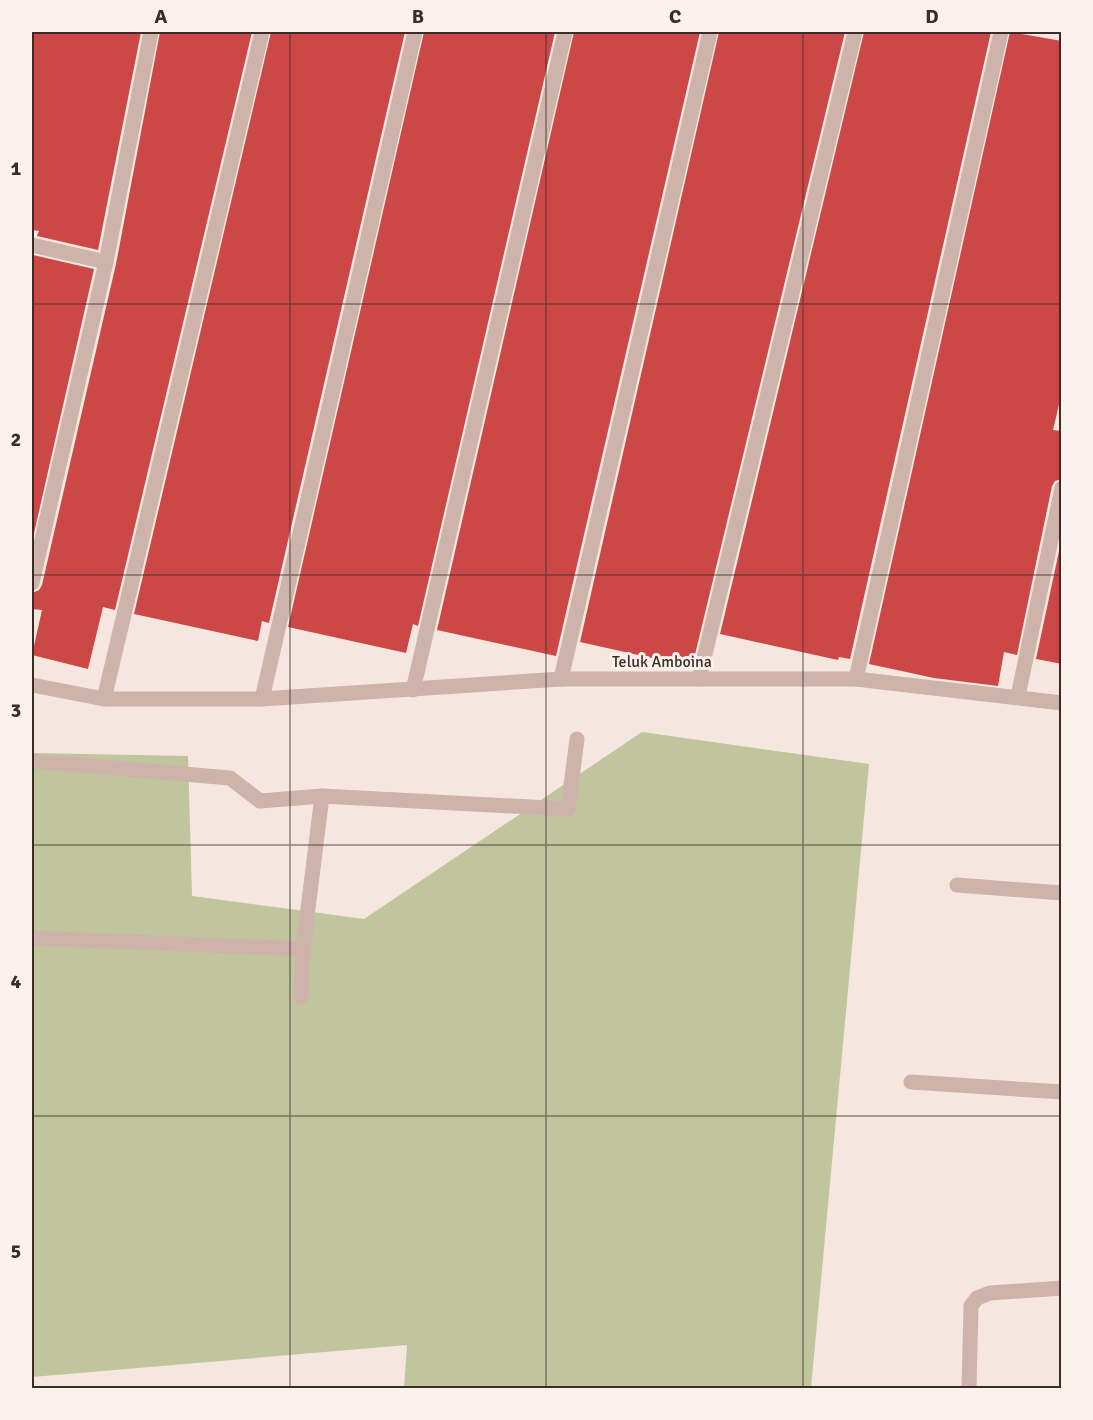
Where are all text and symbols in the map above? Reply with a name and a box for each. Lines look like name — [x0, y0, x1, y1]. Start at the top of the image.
text: A — [155, 4, 168, 29]
text: B — [412, 4, 424, 29]
text: C — [669, 4, 681, 29]
text: D — [925, 4, 939, 29]
text: 1 — [11, 156, 22, 181]
text: 2 — [11, 427, 21, 452]
street label: Teluk Amboina — [612, 652, 712, 672]
text: 3 — [11, 698, 21, 723]
text: 4 — [11, 969, 22, 994]
text: 5 — [11, 1239, 21, 1264]

